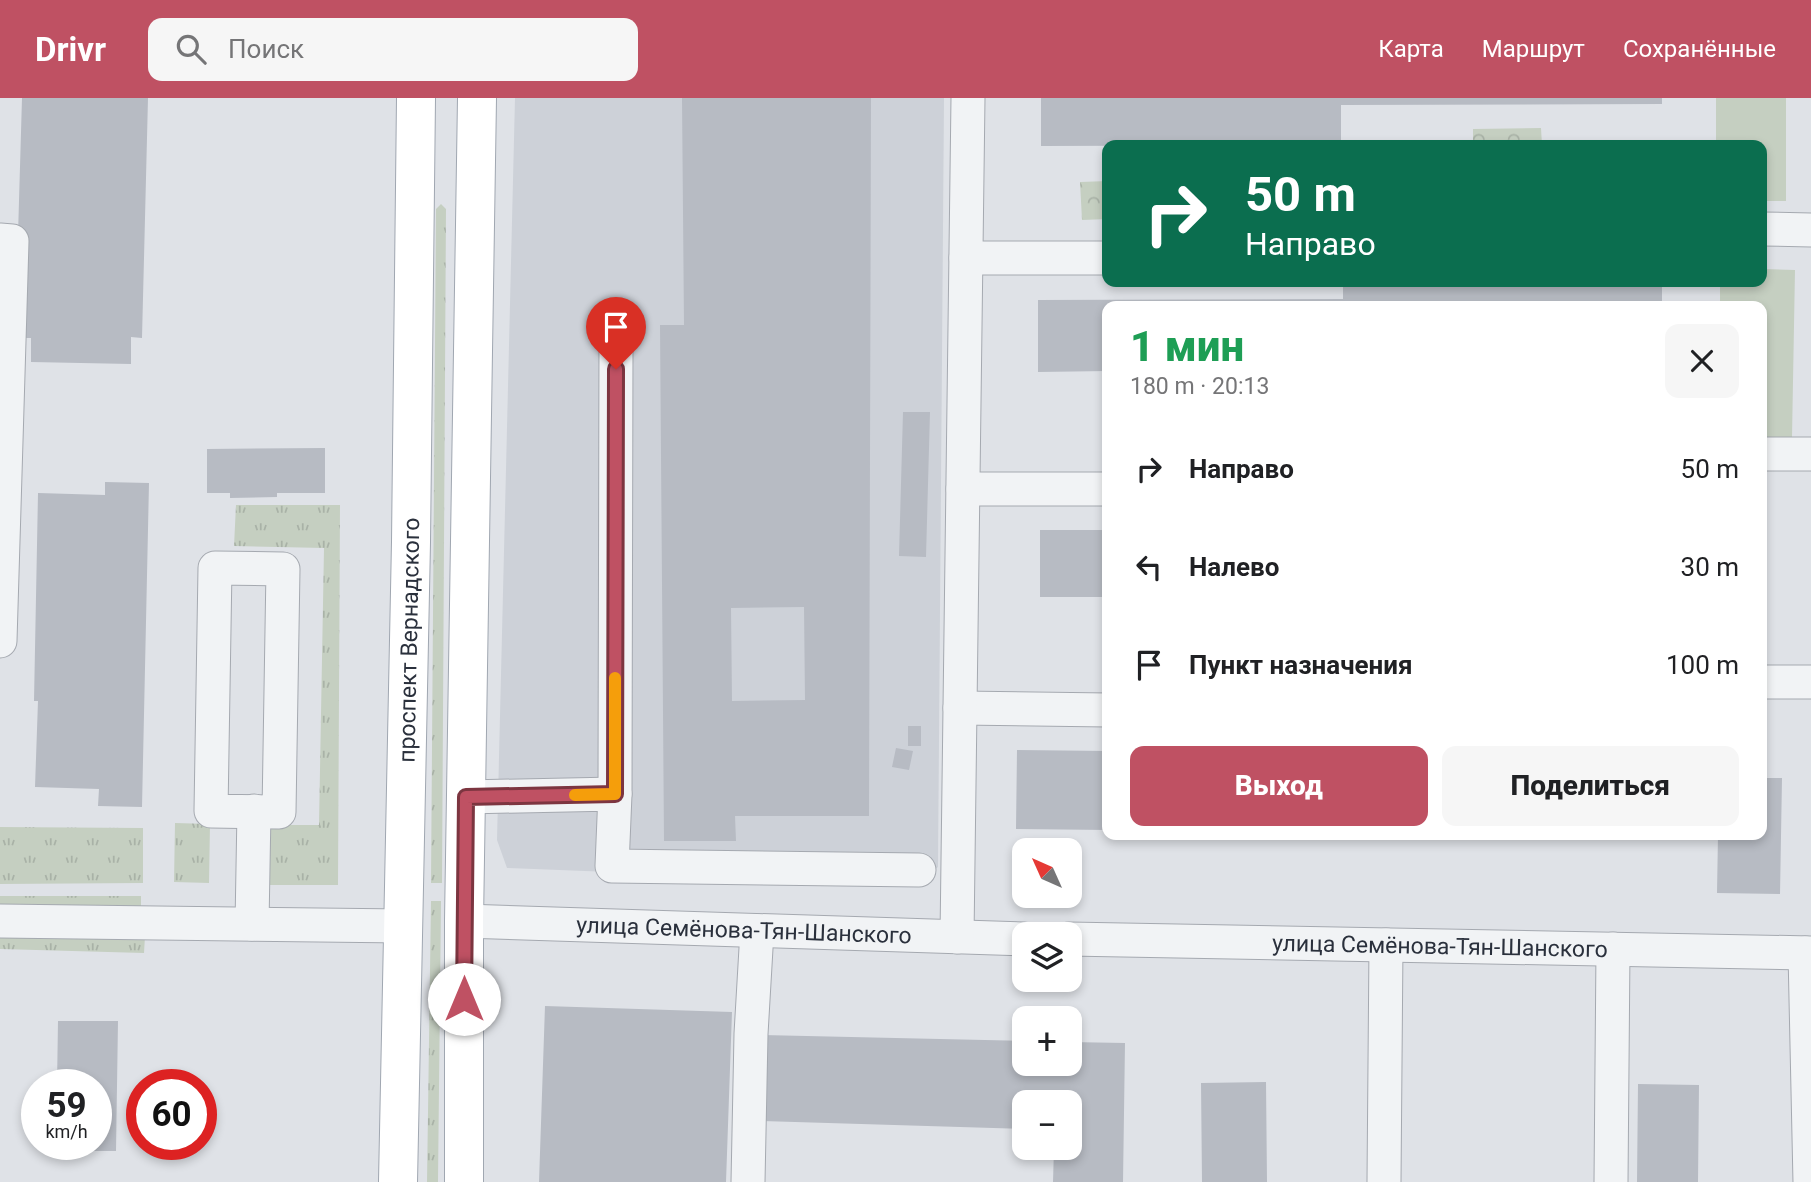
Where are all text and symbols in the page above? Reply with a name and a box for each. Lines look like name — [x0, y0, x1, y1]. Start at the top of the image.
search box — [148, 18, 638, 81]
text: Drivr — [35, 30, 106, 69]
icon: search — [172, 30, 210, 68]
text: Поиск — [228, 34, 304, 64]
text: Карта — [1378, 35, 1444, 63]
text: Маршрут — [1482, 35, 1585, 63]
text: Сохранённые — [1623, 35, 1776, 63]
text: 50 m — [1245, 166, 1356, 223]
icon: right — [1130, 168, 1221, 259]
text: Направо — [1245, 225, 1376, 263]
pin — [586, 297, 646, 369]
icon: arrive — [597, 308, 635, 346]
text: 1 мин — [1130, 322, 1244, 371]
button: close — [1665, 324, 1739, 398]
text: 180 m · 20:13 — [1130, 373, 1269, 400]
icon: right — [1130, 450, 1168, 488]
text: Направо — [1189, 454, 1294, 484]
text: 50 m — [1681, 454, 1739, 484]
street label: проспект Вернадского — [393, 517, 425, 763]
icon: left — [1130, 548, 1168, 586]
text: Налево — [1189, 552, 1279, 582]
text: 30 m — [1681, 552, 1739, 582]
icon: arrive — [1130, 646, 1168, 684]
text: Пункт назначения — [1189, 650, 1413, 680]
text: 100 m — [1666, 650, 1739, 680]
button: Выход — [1130, 746, 1428, 826]
button: Поделиться — [1442, 746, 1739, 826]
north arrow — [1012, 838, 1082, 908]
map controls — [1012, 838, 1082, 1160]
street label: улица Семёнова-Тян-Шанского — [576, 911, 912, 949]
button: layers — [1012, 922, 1082, 992]
street label: улица Семёнова-Тян-Шанского — [1272, 929, 1608, 963]
position arrow — [427, 962, 501, 1036]
button: + — [1012, 1006, 1082, 1076]
speed limit sign: 60 — [126, 1069, 217, 1160]
text: 59 — [46, 1085, 87, 1126]
button: − — [1012, 1090, 1082, 1160]
text: km/h — [45, 1121, 88, 1142]

